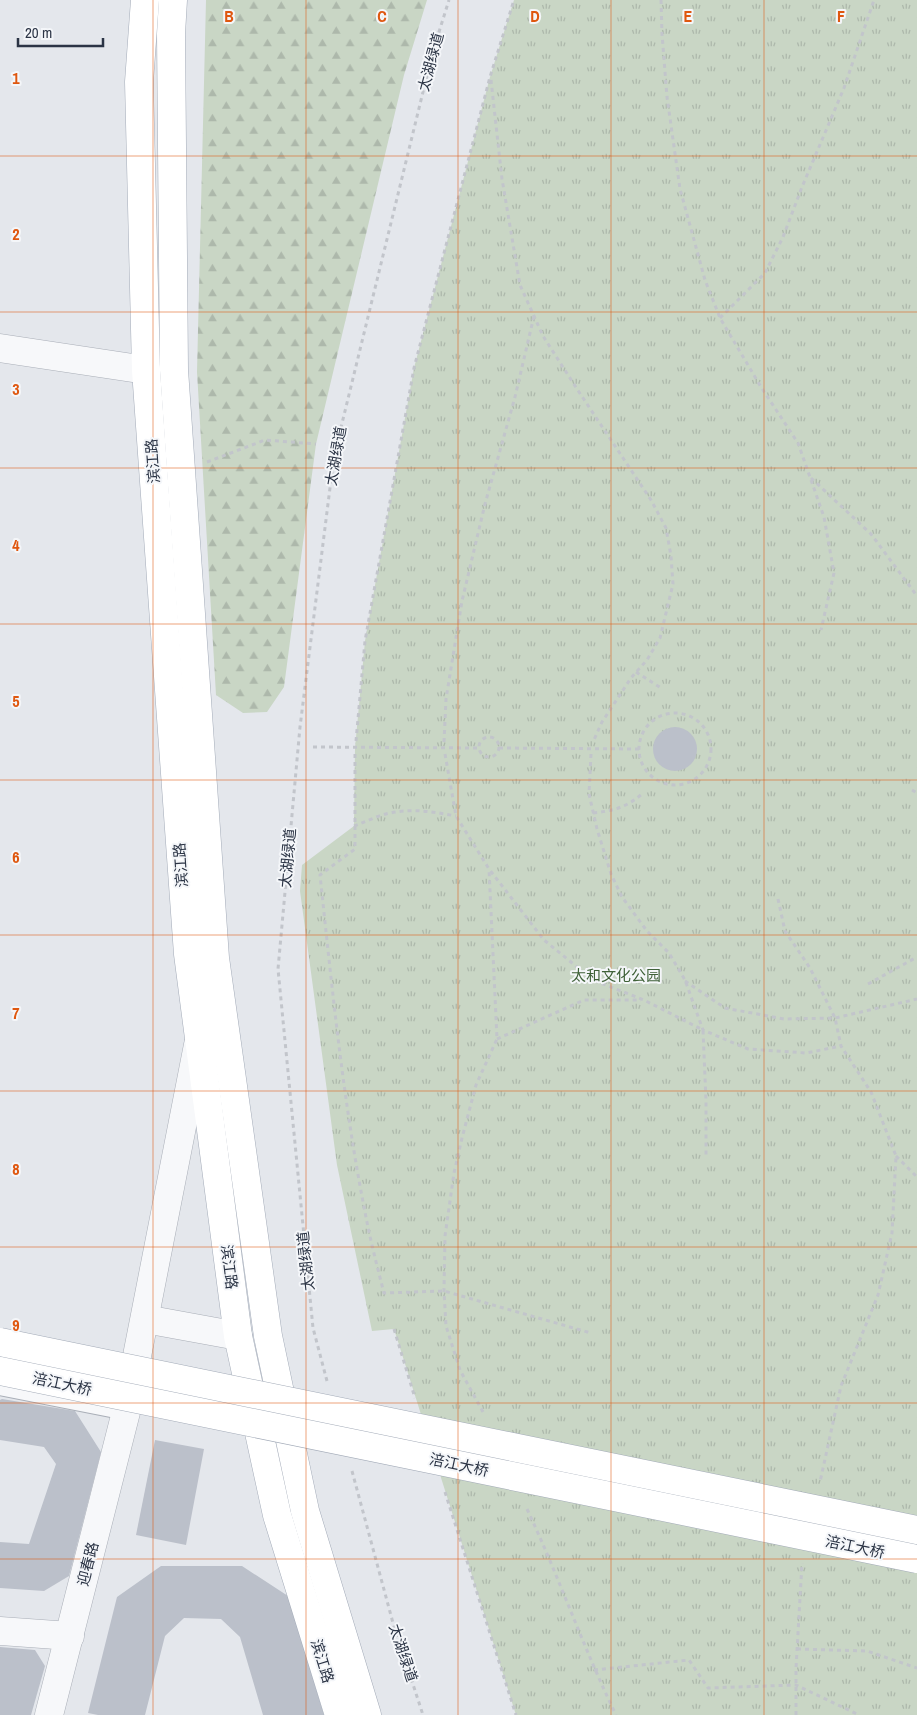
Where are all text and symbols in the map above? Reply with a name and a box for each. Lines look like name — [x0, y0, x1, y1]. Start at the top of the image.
text: B — [224, 5, 234, 27]
text: C — [377, 5, 387, 27]
text: D — [530, 5, 540, 27]
text: E — [684, 5, 693, 27]
text: F — [837, 5, 845, 27]
scale bar — [18, 15, 102, 47]
text: 20 m — [25, 22, 52, 43]
street label: 太湖绿道 — [413, 30, 448, 94]
text: 1 — [12, 67, 20, 89]
text: 2 — [12, 223, 20, 245]
text: 3 — [12, 378, 20, 400]
street label: 太湖绿道 — [320, 425, 351, 487]
street label: 滨江路 — [140, 438, 165, 484]
text: 4 — [12, 534, 20, 556]
text: 5 — [12, 690, 20, 712]
street label: 太湖绿道 — [274, 827, 301, 889]
street label: 滨江路 — [168, 842, 193, 888]
text: 6 — [12, 846, 20, 868]
park label: 太和文化公园 — [571, 965, 661, 986]
text: 7 — [12, 1002, 20, 1024]
text: 8 — [12, 1158, 20, 1180]
street label: 太湖绿道 — [292, 1230, 319, 1292]
street label: 滨江路 — [216, 1243, 243, 1291]
text: 9 — [12, 1314, 20, 1336]
street label: 涪江大桥 — [31, 1367, 94, 1400]
street label: 涪江大桥 — [428, 1448, 491, 1481]
street label: 涪江大桥 — [824, 1530, 887, 1563]
street label: 迎春路 — [72, 1539, 103, 1588]
street label: 太湖绿道 — [384, 1621, 423, 1685]
street label: 滨江路 — [306, 1636, 339, 1685]

